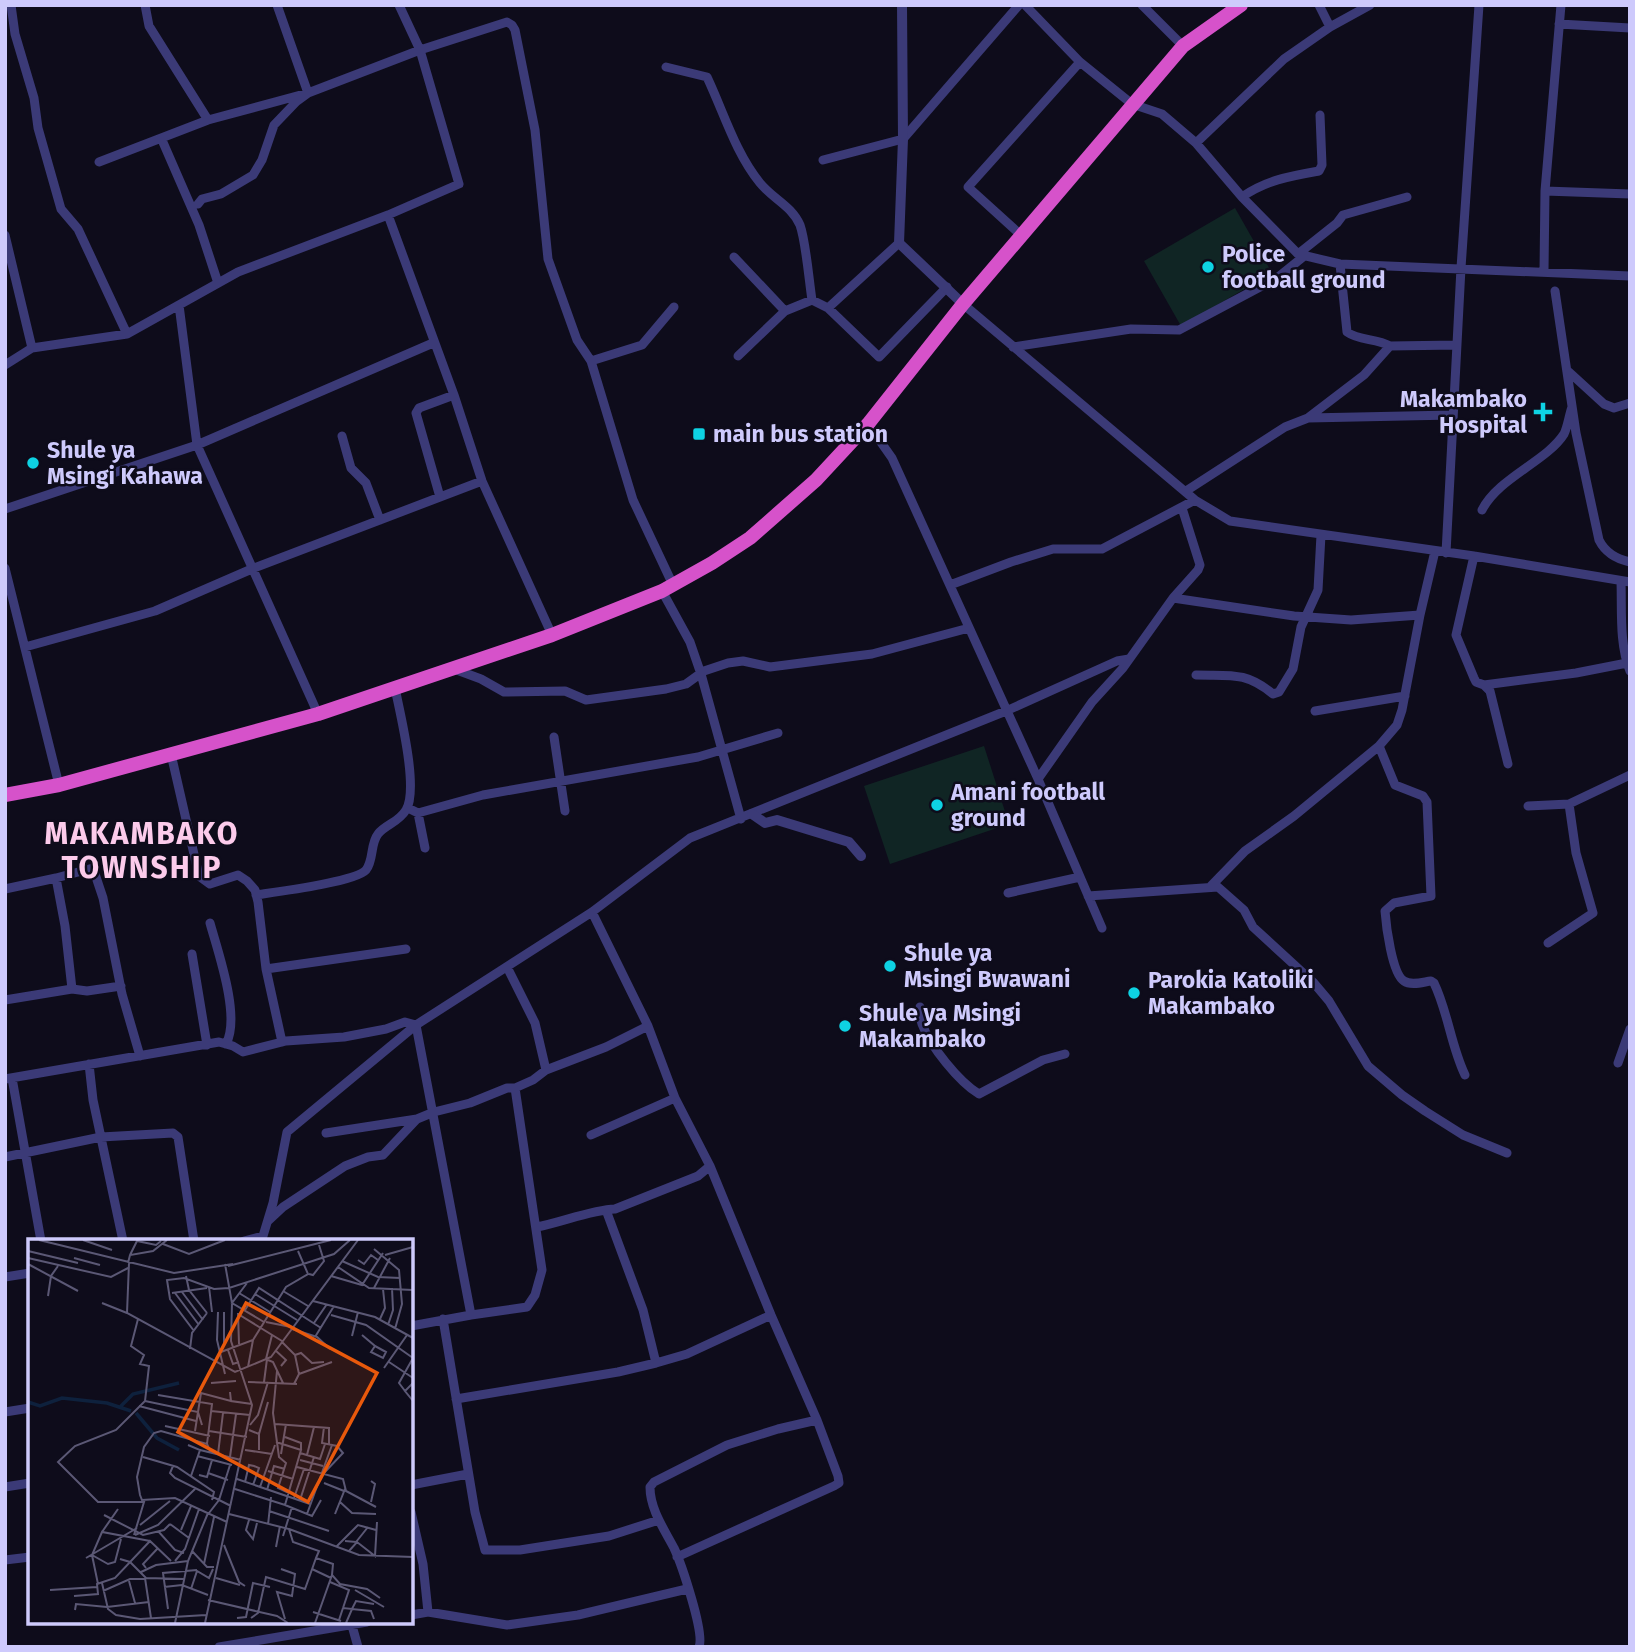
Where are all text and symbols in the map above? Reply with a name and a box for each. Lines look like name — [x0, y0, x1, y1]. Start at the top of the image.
place label: Police football ground — [1222, 240, 1386, 294]
marker: Police football ground — [1200, 259, 1216, 275]
place label: Makambako Hospital — [1400, 385, 1527, 439]
marker: Makambako Hospital — [1533, 402, 1553, 422]
place label: main bus station — [713, 420, 888, 448]
marker: main bus station — [691, 426, 707, 442]
place label: Shule ya Msingi Kahawa — [47, 436, 203, 490]
marker: Shule ya Msingi Kahawa — [25, 455, 41, 471]
place label: Amani football ground — [950, 778, 1105, 832]
marker: Amani football ground — [929, 797, 945, 813]
district label: MAKAMBAKO TOWNSHIP — [45, 816, 239, 886]
place label: Shule ya Msingi Bwawani — [904, 939, 1070, 993]
marker: Shule ya Msingi Bwawani — [882, 958, 898, 974]
place label: Parokia Katoliki Makambako — [1148, 966, 1314, 1020]
marker: Parokia Katoliki Makambako — [1126, 985, 1142, 1001]
place label: Shule ya Msingi Makambako — [859, 999, 1021, 1053]
marker: Shule ya Msingi Makambako — [837, 1018, 853, 1034]
inset map — [28, 1239, 413, 1624]

